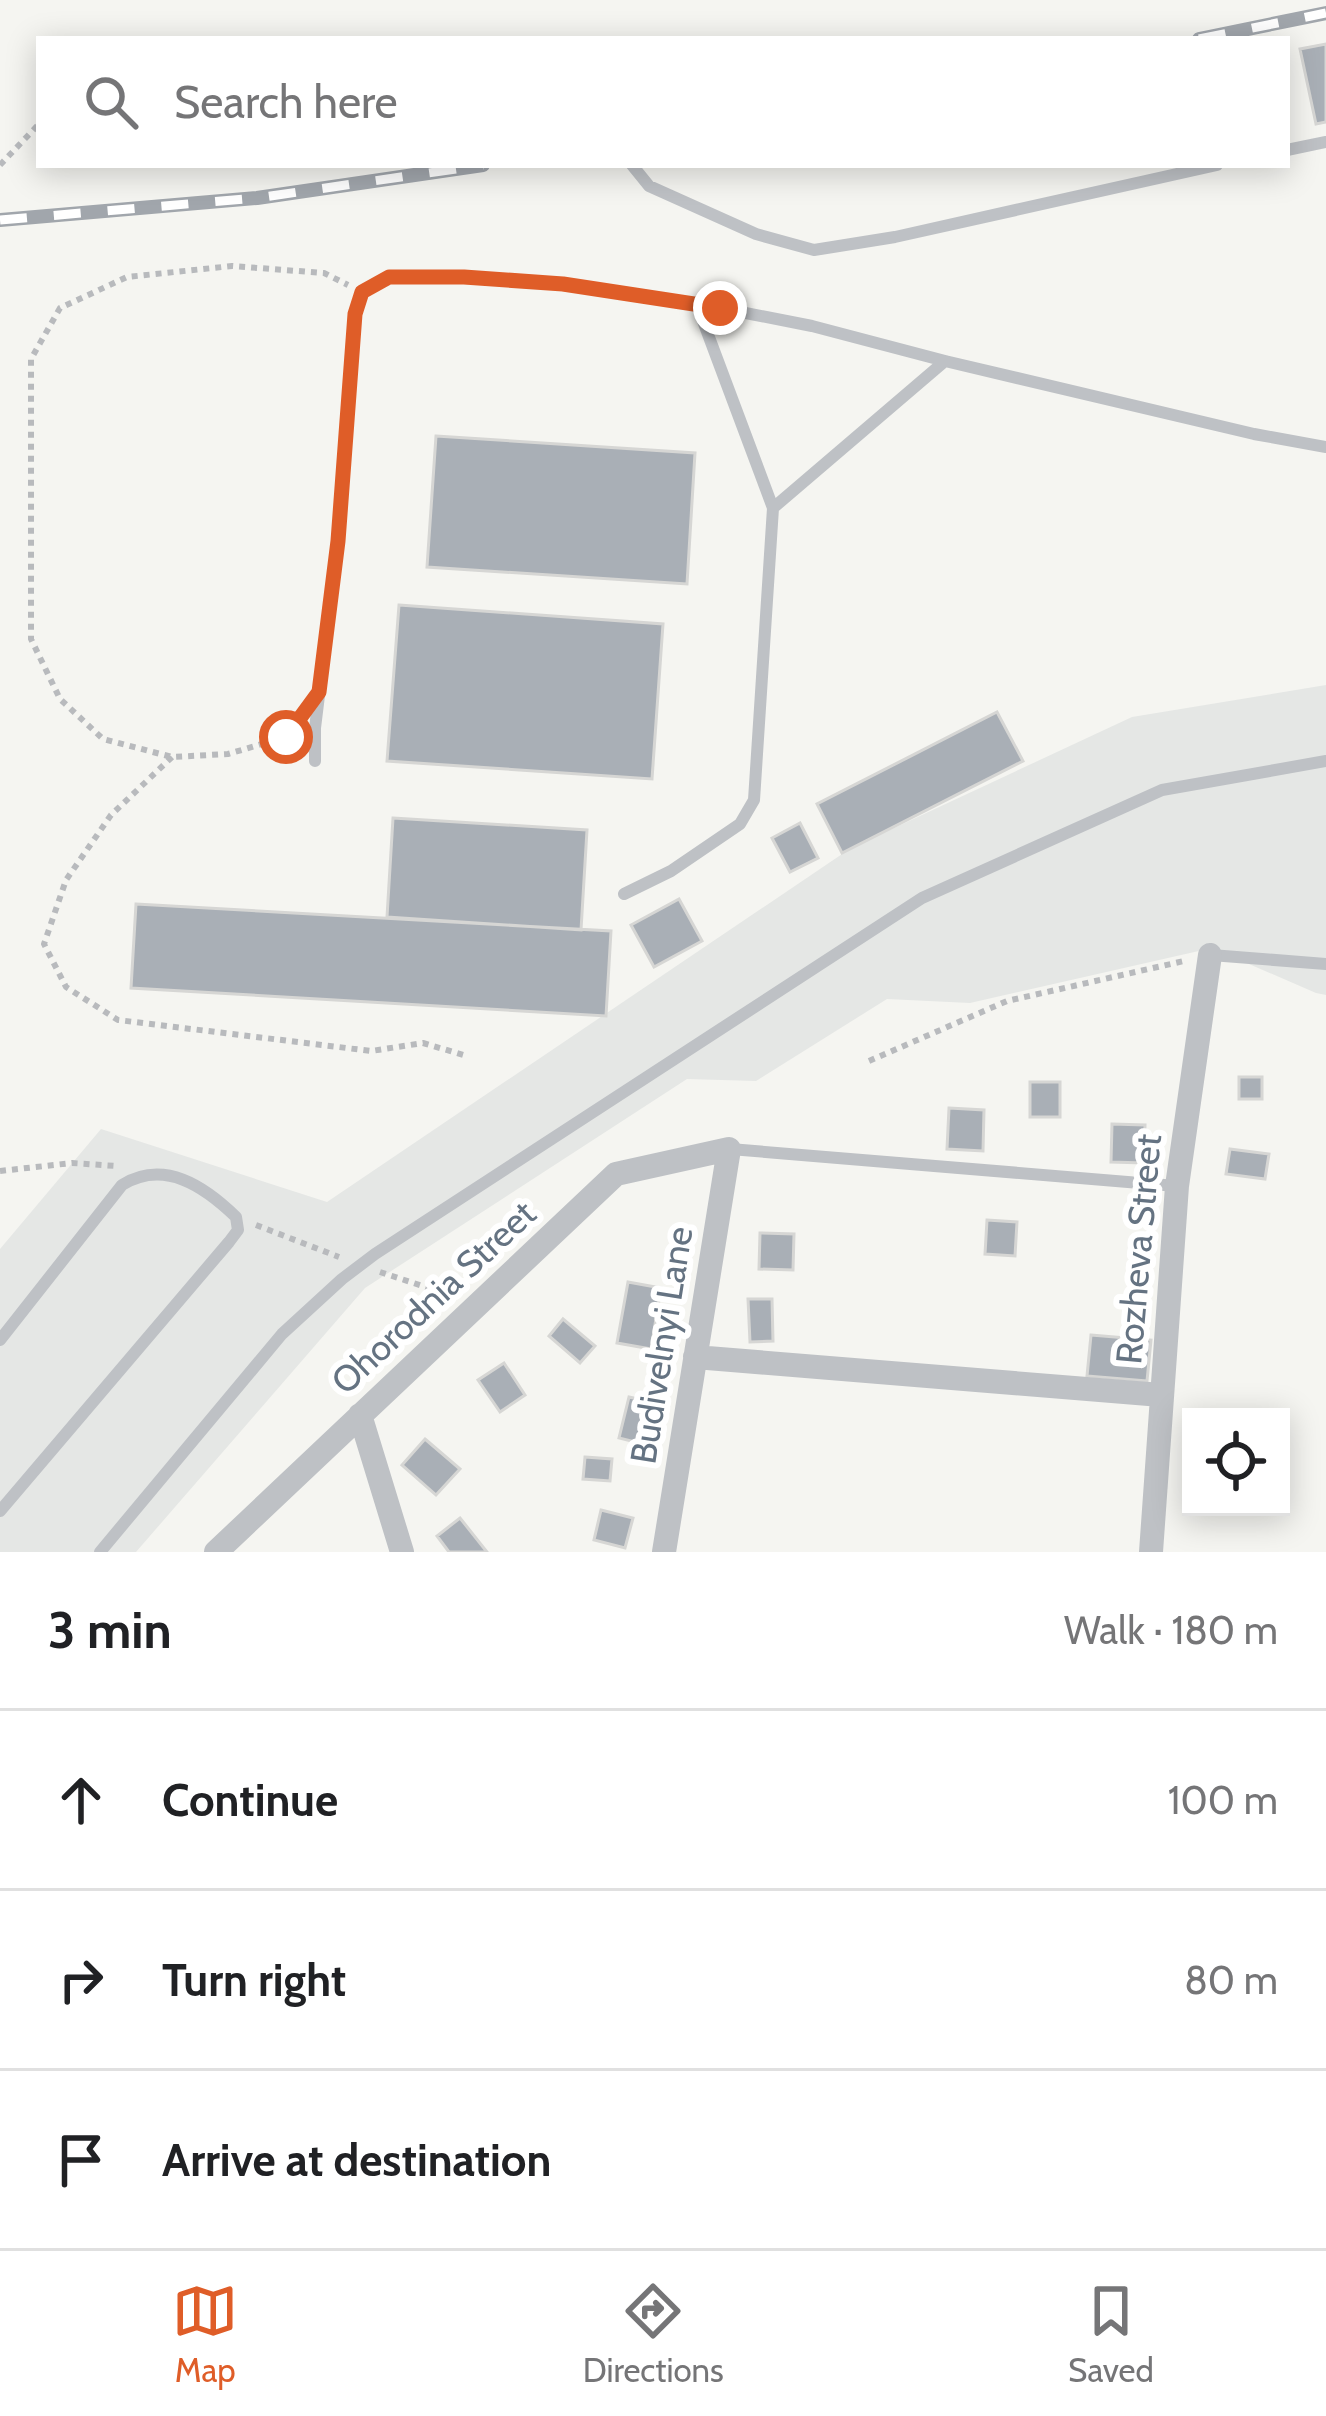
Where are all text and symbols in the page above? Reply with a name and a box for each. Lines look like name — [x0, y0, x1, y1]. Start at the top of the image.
search box — [36, 36, 1290, 168]
icon: search — [78, 69, 144, 135]
text: Search here — [174, 75, 398, 129]
route end — [693, 281, 747, 335]
route start — [259, 710, 313, 764]
street label: Rozheva Street — [1106, 1132, 1170, 1366]
street label: Ohorodnia Street — [322, 1191, 544, 1403]
street label: Budivelnyi Lane — [621, 1223, 701, 1467]
map controls — [1182, 1408, 1290, 1516]
button: locate — [1182, 1408, 1290, 1516]
text: 3 min — [48, 1599, 172, 1661]
text: Walk · 180 m — [1064, 1606, 1278, 1654]
icon: ahead — [48, 1767, 114, 1833]
text: Continue — [162, 1773, 338, 1827]
text: 100 m — [1168, 1776, 1278, 1824]
icon: right — [48, 1947, 114, 2013]
text: Turn right — [162, 1953, 346, 2007]
text: 80 m — [1184, 1956, 1278, 2004]
icon: arrive — [48, 2127, 114, 2193]
text: Arrive at destination — [162, 2133, 551, 2187]
tab: Map — [172, 2278, 238, 2390]
tab: Directions — [583, 2278, 724, 2390]
tab: Saved — [1068, 2278, 1154, 2390]

